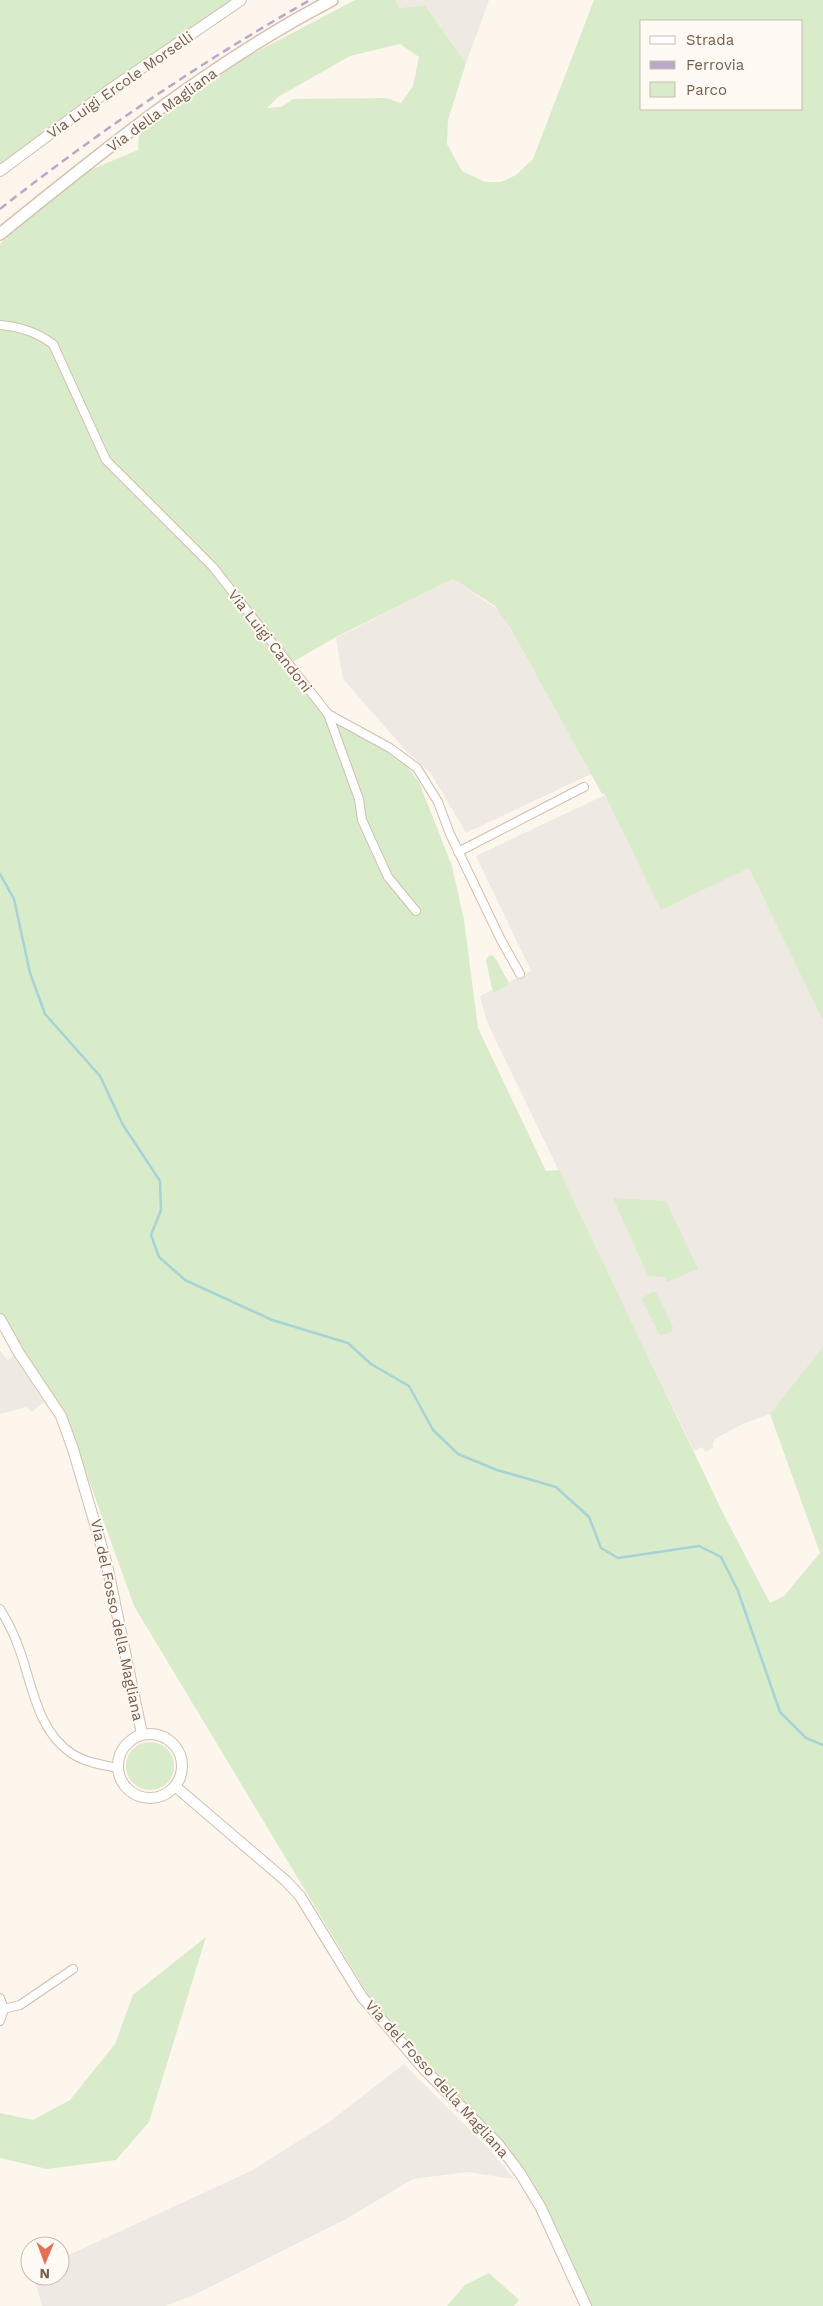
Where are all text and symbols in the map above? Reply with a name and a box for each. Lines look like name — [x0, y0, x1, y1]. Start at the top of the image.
legend — [640, 20, 803, 110]
street label: Via Luigi Ercole Morselli — [43, 28, 197, 142]
text: Strada — [686, 31, 735, 49]
text: Ferrovia — [686, 56, 745, 74]
street label: Via della Magliana — [104, 64, 221, 156]
text: Parco — [686, 81, 727, 99]
street label: Via Luigi Candoni — [224, 586, 316, 696]
street label: Via del Fosso della Magliana — [87, 1517, 147, 1723]
street label: Via del Fosso della Magliana — [361, 1996, 513, 2162]
north arrow — [20, 2236, 70, 2286]
text: N — [39, 2266, 50, 2282]

